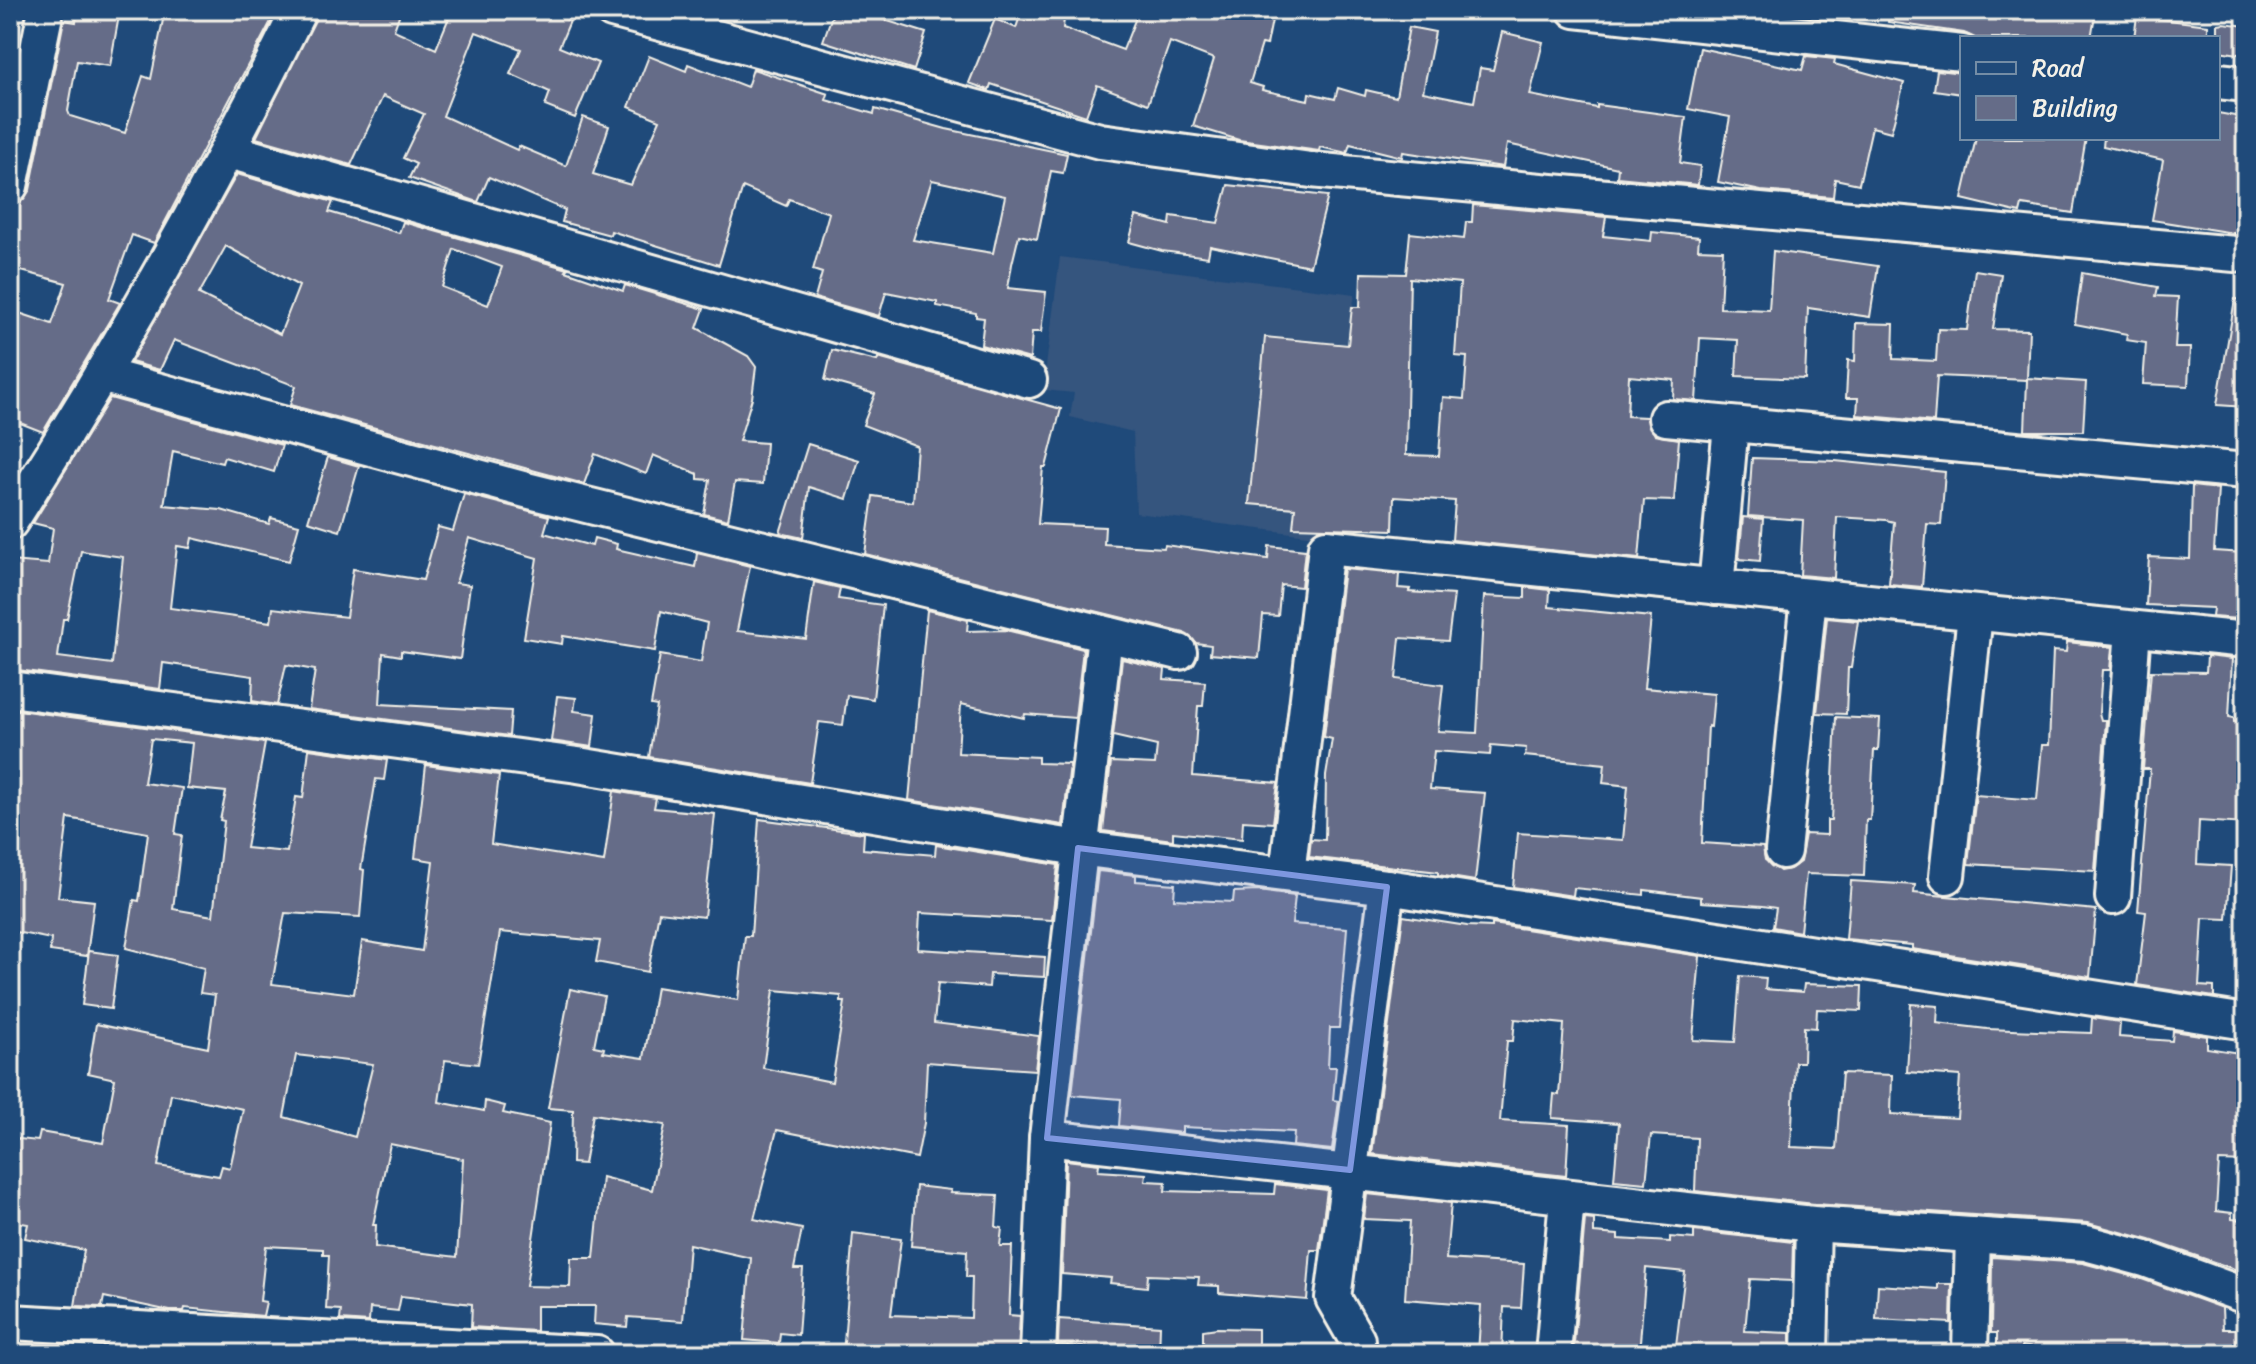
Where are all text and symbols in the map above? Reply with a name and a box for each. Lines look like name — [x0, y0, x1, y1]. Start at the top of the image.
legend — [1960, 36, 2220, 140]
text: Road — [2032, 47, 2086, 89]
text: Building — [2032, 87, 2118, 129]

